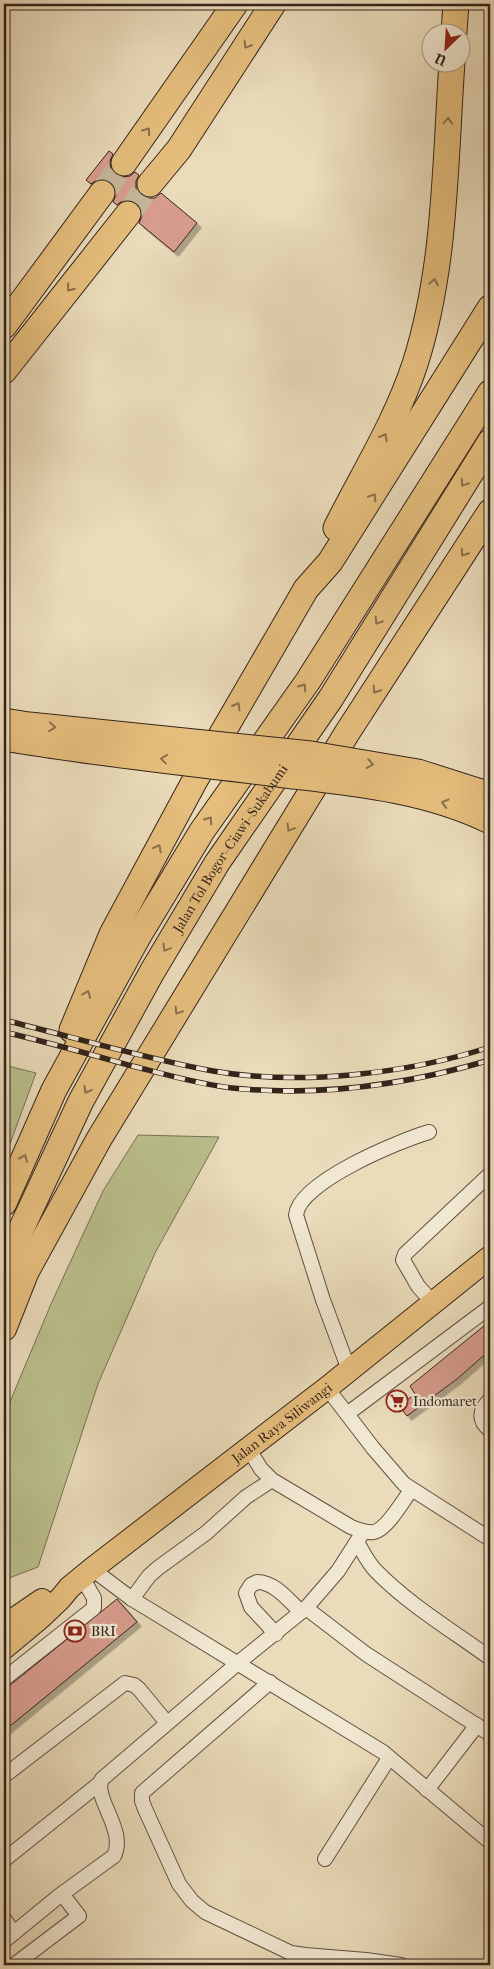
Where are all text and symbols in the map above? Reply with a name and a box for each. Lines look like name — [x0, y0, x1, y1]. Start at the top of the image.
north arrow — [422, 22, 472, 72]
one-way arrow — [243, 39, 253, 48]
text: U — [432, 49, 450, 70]
one-way arrow — [442, 117, 453, 125]
one-way arrow — [141, 127, 150, 136]
one-way arrow — [428, 278, 438, 287]
one-way arrow — [67, 282, 75, 291]
one-way arrow — [378, 433, 388, 442]
one-way arrow — [461, 478, 471, 487]
one-way arrow — [366, 493, 376, 502]
one-way arrow — [461, 547, 470, 557]
one-way arrow — [375, 616, 385, 625]
one-way arrow — [297, 683, 306, 693]
one-way arrow — [372, 684, 382, 693]
one-way arrow — [231, 703, 241, 712]
one-way arrow — [48, 722, 56, 733]
one-way arrow — [159, 754, 167, 765]
one-way arrow — [366, 758, 374, 769]
street label: Jalan Tol Bogor–Ciawi–Sukabumi — [168, 761, 291, 937]
one-way arrow — [441, 799, 449, 809]
one-way arrow — [204, 817, 212, 826]
one-way arrow — [287, 822, 297, 831]
one-way arrow — [152, 845, 162, 854]
one-way arrow — [163, 943, 173, 952]
one-way arrow — [81, 990, 91, 999]
one-way arrow — [175, 1006, 184, 1015]
one-way arrow — [83, 1085, 93, 1094]
one-way arrow — [17, 1154, 28, 1163]
street label: Jalan Raya Siliwangi — [227, 1379, 335, 1467]
supermarket icon: Indomaret — [385, 1389, 409, 1413]
place label: Indomaret — [413, 1393, 477, 1410]
bank icon: BRI — [63, 1619, 87, 1643]
place label: BRI — [91, 1623, 116, 1640]

